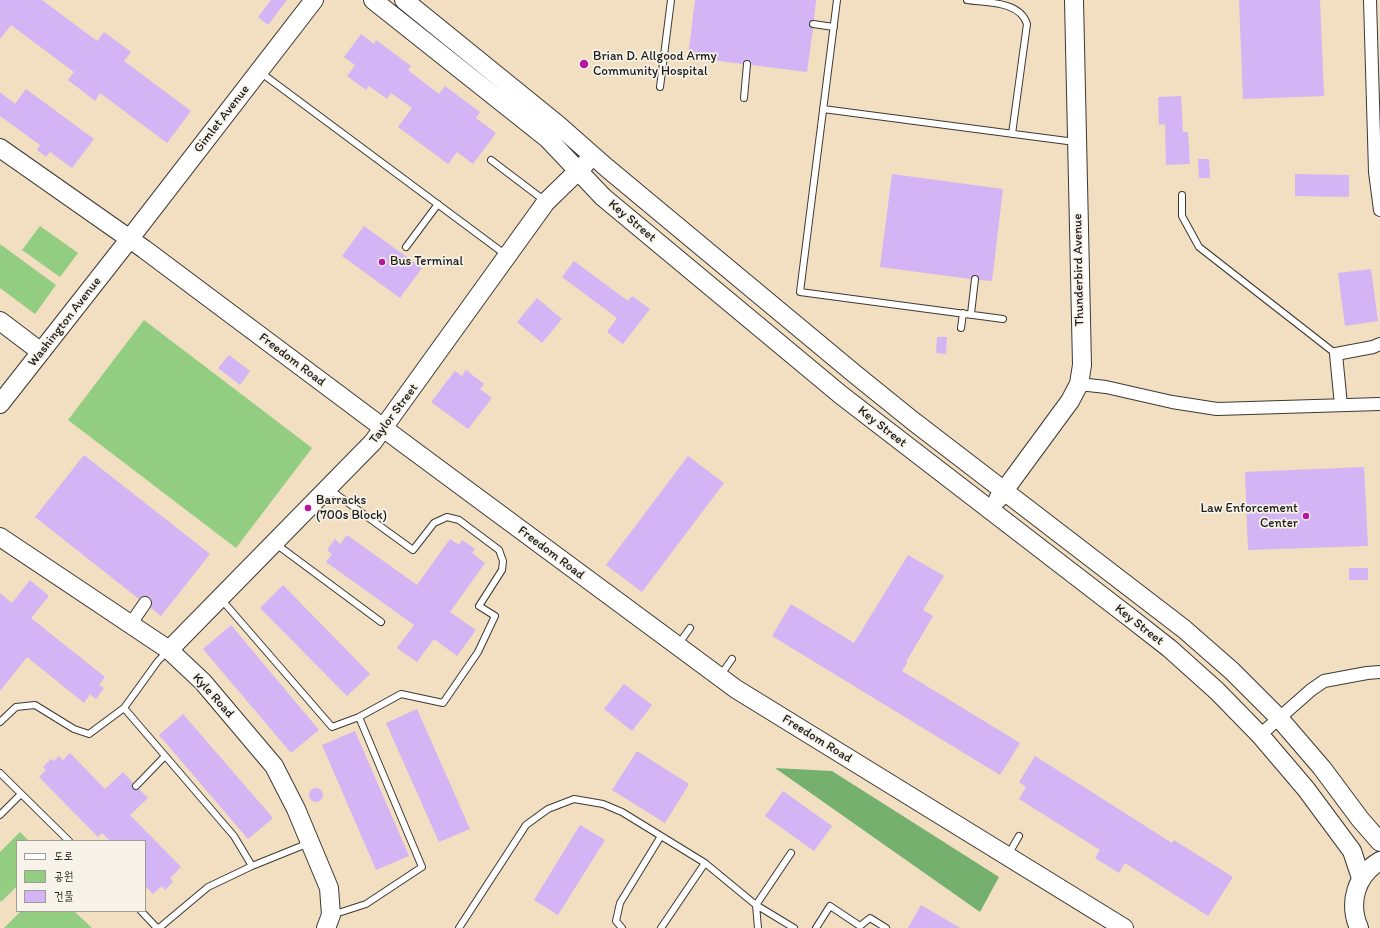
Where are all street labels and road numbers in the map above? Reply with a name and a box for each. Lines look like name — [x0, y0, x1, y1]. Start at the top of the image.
street label: Gimlet Avenue — [191, 82, 253, 156]
street label: Key Street — [605, 196, 659, 246]
street label: Thunderbird Avenue — [1070, 213, 1088, 327]
street label: Washington Avenue — [25, 274, 105, 370]
street label: Freedom Road — [256, 330, 328, 390]
street label: Taylor Street — [366, 381, 422, 447]
street label: Key Street — [854, 403, 910, 451]
street label: Freedom Road — [515, 523, 587, 583]
street label: Key Street — [1111, 601, 1167, 649]
street label: Kyle Road — [189, 670, 237, 722]
street label: Freedom Road — [779, 711, 855, 767]

